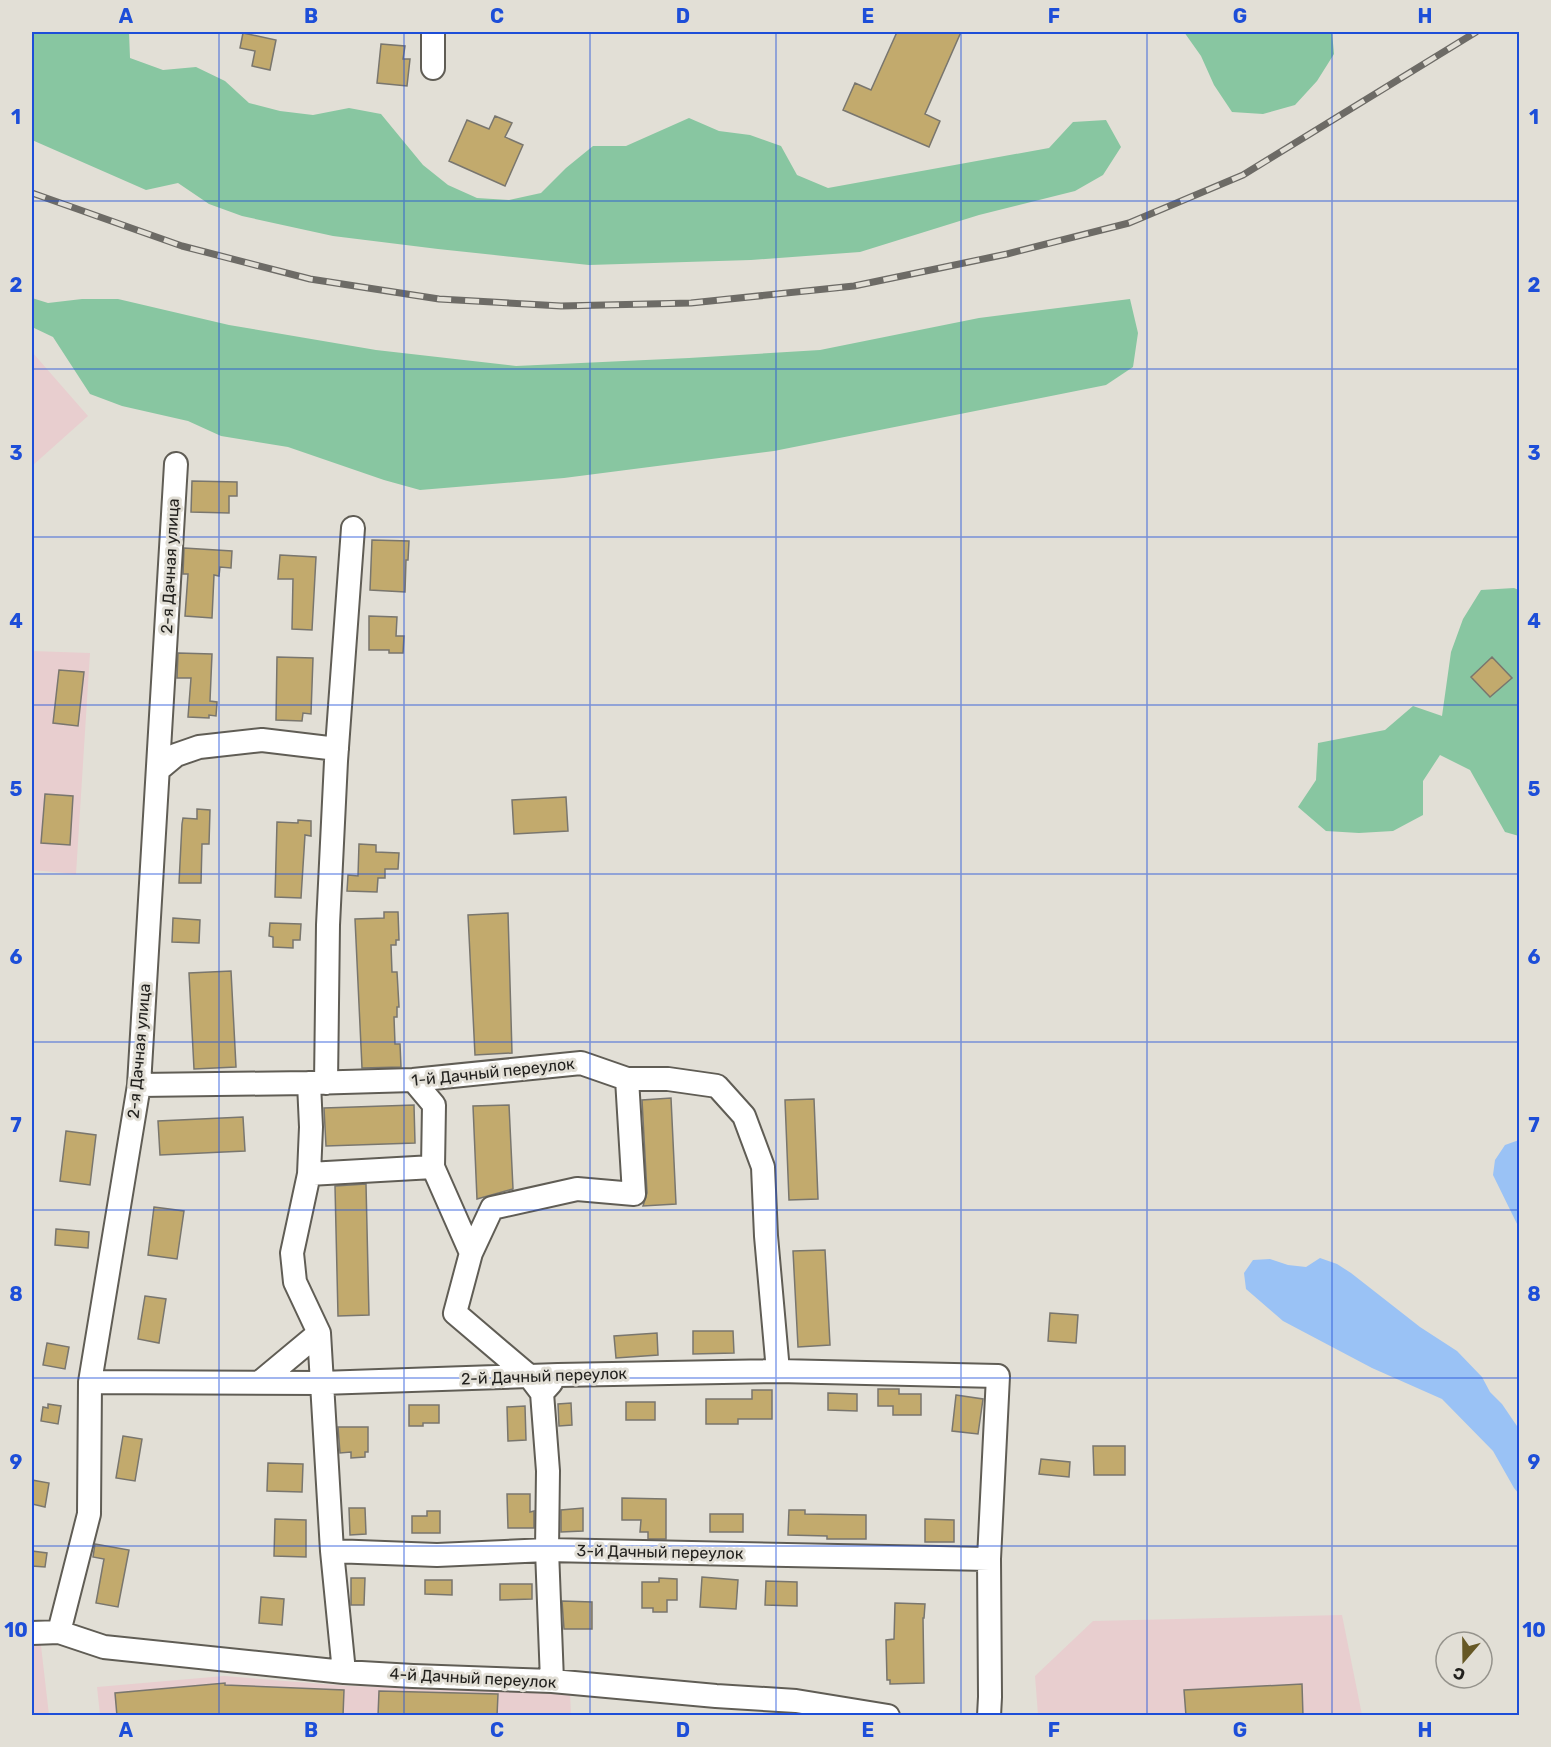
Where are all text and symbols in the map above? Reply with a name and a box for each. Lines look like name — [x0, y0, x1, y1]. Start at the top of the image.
text: A — [119, 4, 134, 28]
text: B — [304, 4, 318, 28]
text: C — [490, 4, 504, 28]
text: D — [676, 4, 690, 28]
text: E — [862, 4, 874, 28]
text: F — [1048, 4, 1060, 28]
text: G — [1233, 4, 1247, 28]
text: H — [1418, 4, 1432, 28]
text: 1 — [11, 105, 21, 129]
text: 1 — [1529, 105, 1539, 129]
text: 2 — [10, 273, 23, 297]
text: 2 — [1528, 273, 1541, 297]
text: 3 — [9, 441, 23, 465]
text: 3 — [1527, 441, 1541, 465]
street label: 2-я Дачная улица — [157, 498, 183, 634]
text: 4 — [9, 609, 23, 633]
text: 4 — [1527, 609, 1541, 633]
text: 5 — [10, 777, 23, 801]
text: 5 — [1528, 777, 1541, 801]
text: 6 — [9, 945, 23, 969]
text: 6 — [1527, 945, 1541, 969]
street label: 2-я Дачная улица — [124, 983, 154, 1119]
street label: 1-й Дачный переулок — [411, 1054, 576, 1090]
text: 7 — [10, 1113, 22, 1137]
text: 7 — [1528, 1113, 1540, 1137]
text: 8 — [9, 1282, 23, 1306]
text: 8 — [1527, 1282, 1541, 1306]
street label: 2-й Дачный переулок — [461, 1364, 628, 1388]
text: 9 — [10, 1450, 23, 1474]
text: 9 — [1528, 1450, 1541, 1474]
street label: 3-й Дачный переулок — [577, 1541, 744, 1563]
text: 10 — [4, 1618, 28, 1642]
text: 10 — [1522, 1618, 1546, 1642]
north arrow — [1434, 1630, 1494, 1690]
text: С — [1451, 1663, 1468, 1684]
street label: 4-й Дачный переулок — [389, 1664, 557, 1692]
text: A — [119, 1718, 134, 1742]
text: B — [304, 1718, 318, 1742]
text: C — [490, 1718, 504, 1742]
text: D — [676, 1718, 690, 1742]
text: E — [862, 1718, 874, 1742]
text: F — [1048, 1718, 1060, 1742]
text: G — [1233, 1718, 1247, 1742]
text: H — [1418, 1718, 1432, 1742]

